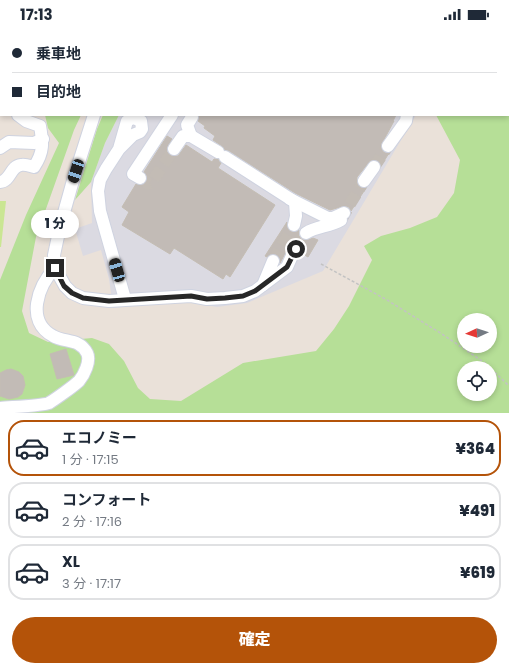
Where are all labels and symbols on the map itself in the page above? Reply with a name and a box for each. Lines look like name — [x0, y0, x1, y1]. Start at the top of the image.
car — [67, 158, 85, 184]
callout: 1 分 — [31, 210, 79, 238]
route start — [287, 240, 305, 258]
car — [108, 257, 126, 283]
route end — [46, 259, 64, 277]
north arrow — [457, 313, 497, 353]

